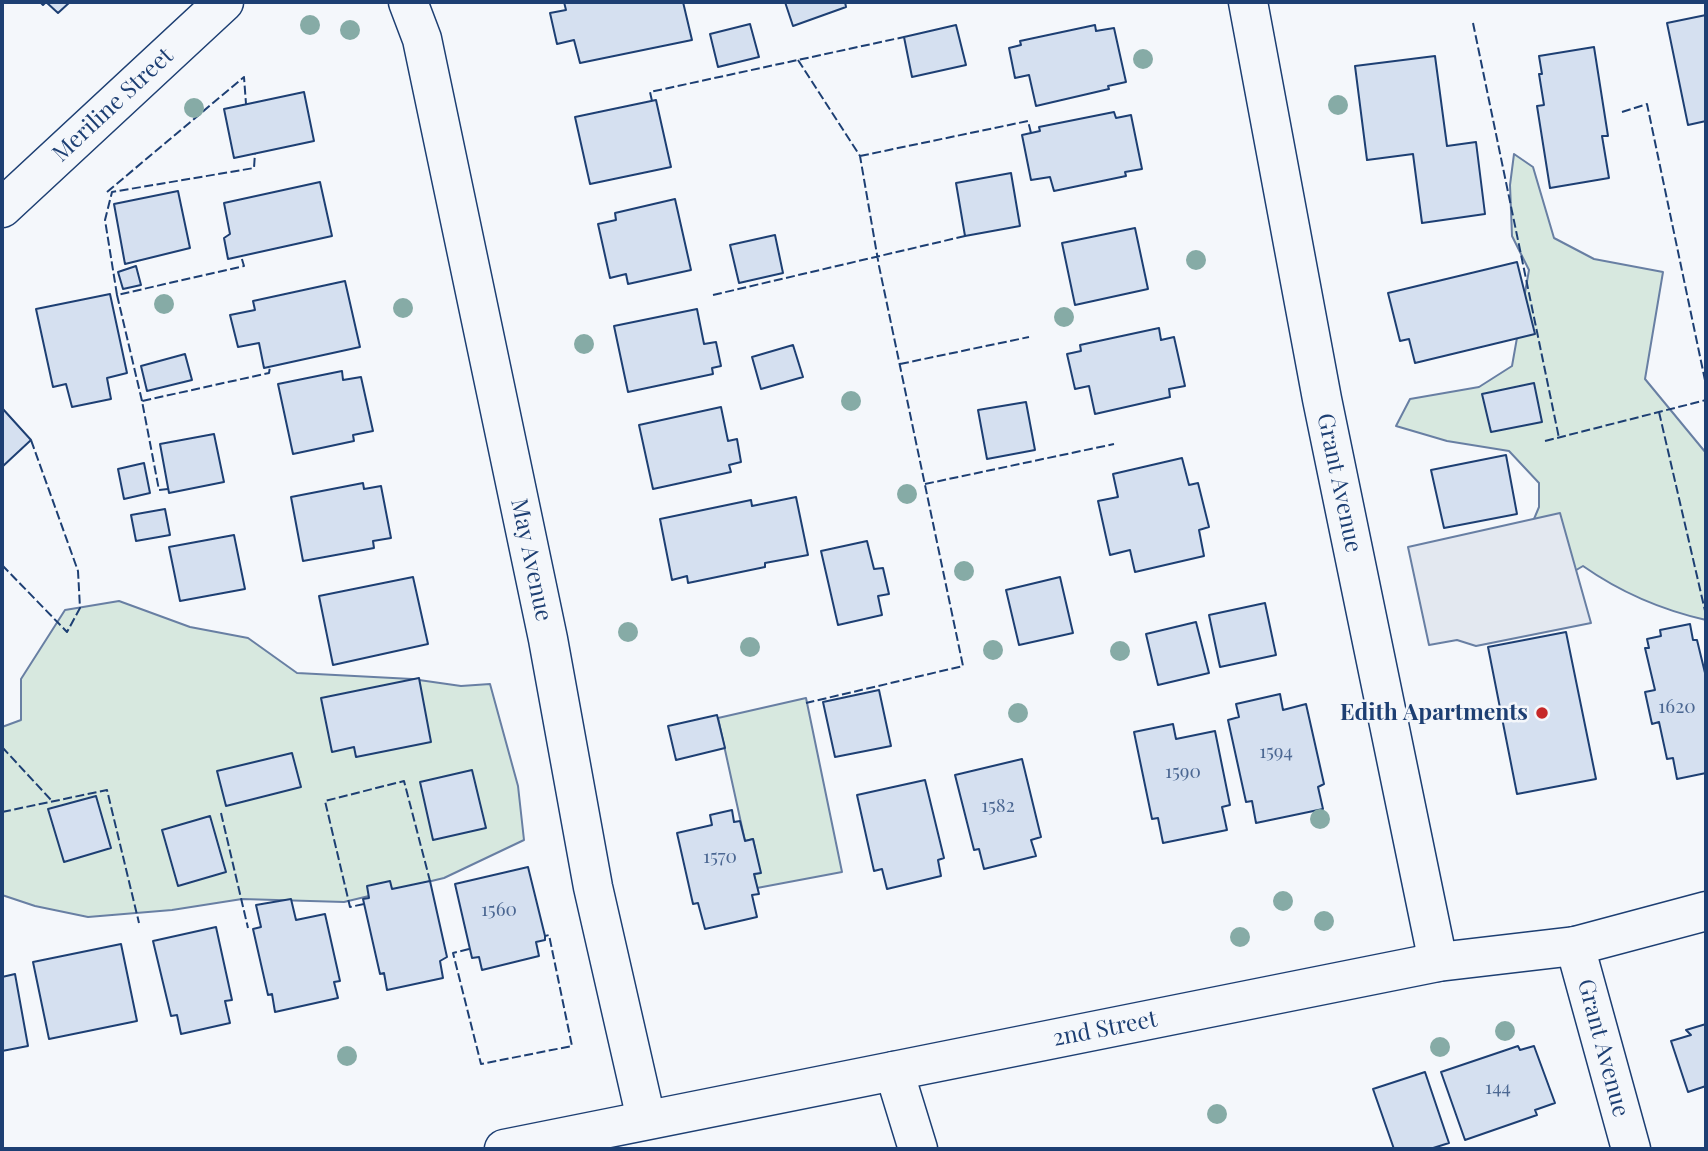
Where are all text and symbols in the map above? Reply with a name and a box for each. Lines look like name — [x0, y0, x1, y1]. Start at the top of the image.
street label: Meriline Street — [47, 42, 179, 168]
street label: Grant Avenue — [1311, 411, 1367, 555]
street label: May Avenue — [505, 496, 557, 624]
house number: 1620 — [1658, 696, 1696, 718]
place label: Edith Apartments — [1340, 699, 1528, 727]
marker: Edith Apartments — [1534, 705, 1550, 721]
house number: 1594 — [1259, 741, 1293, 763]
house number: 1590 — [1165, 761, 1201, 783]
house number: 1582 — [981, 795, 1015, 817]
house number: 1570 — [703, 846, 737, 868]
house number: 1560 — [481, 899, 517, 921]
street label: Grant Avenue — [1571, 976, 1635, 1120]
street label: 2nd Street — [1051, 1005, 1159, 1053]
house number: 144 — [1485, 1077, 1511, 1099]

